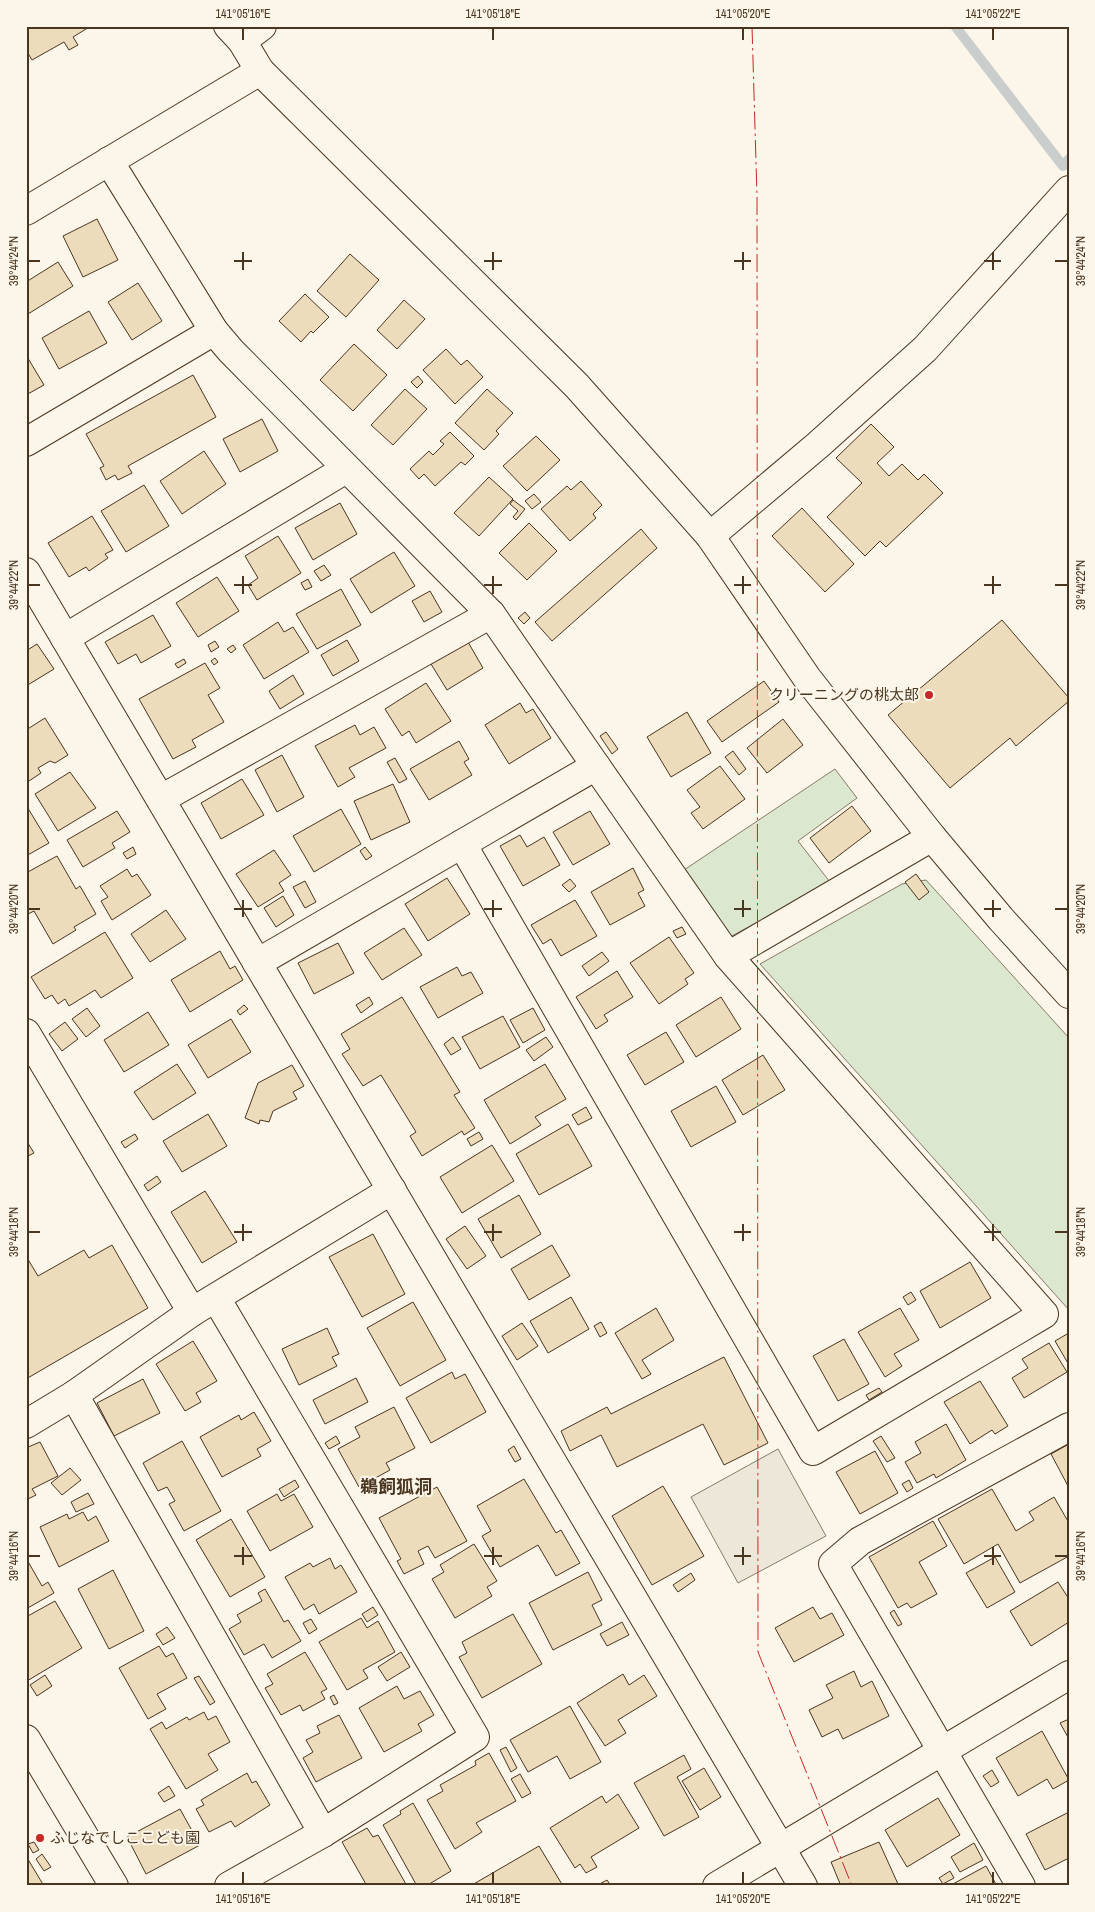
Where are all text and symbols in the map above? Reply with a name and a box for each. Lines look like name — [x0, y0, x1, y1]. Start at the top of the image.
text: 141°05'16"E — [215, 6, 271, 22]
text: 141°05'18"E — [465, 6, 521, 22]
text: 141°05'20"E — [715, 6, 771, 22]
text: 141°05'22"E — [965, 6, 1021, 22]
text: 39°44'24"N — [6, 236, 22, 286]
text: 39°44'24"N — [1073, 236, 1089, 286]
text: 39°44'22"N — [6, 560, 22, 610]
text: 39°44'22"N — [1073, 560, 1089, 610]
place label: クリーニングの桃太郎 — [769, 684, 919, 705]
marker: クリーニングの桃太郎 — [923, 689, 935, 701]
text: 39°44'20"N — [6, 884, 22, 934]
text: 39°44'20"N — [1073, 884, 1089, 934]
text: 39°44'18"N — [6, 1207, 22, 1257]
text: 39°44'18"N — [1073, 1207, 1089, 1257]
district label: 鵜飼狐洞 — [360, 1474, 432, 1499]
text: 39°44'16"N — [6, 1531, 22, 1581]
text: 39°44'16"N — [1073, 1531, 1089, 1581]
place label: ふじなでしここども園 — [50, 1827, 200, 1848]
marker: ふじなでしここども園 — [34, 1832, 46, 1844]
text: 141°05'16"E — [215, 1891, 271, 1907]
text: 141°05'18"E — [465, 1891, 521, 1907]
text: 141°05'20"E — [715, 1891, 771, 1907]
text: 141°05'22"E — [965, 1891, 1021, 1907]

